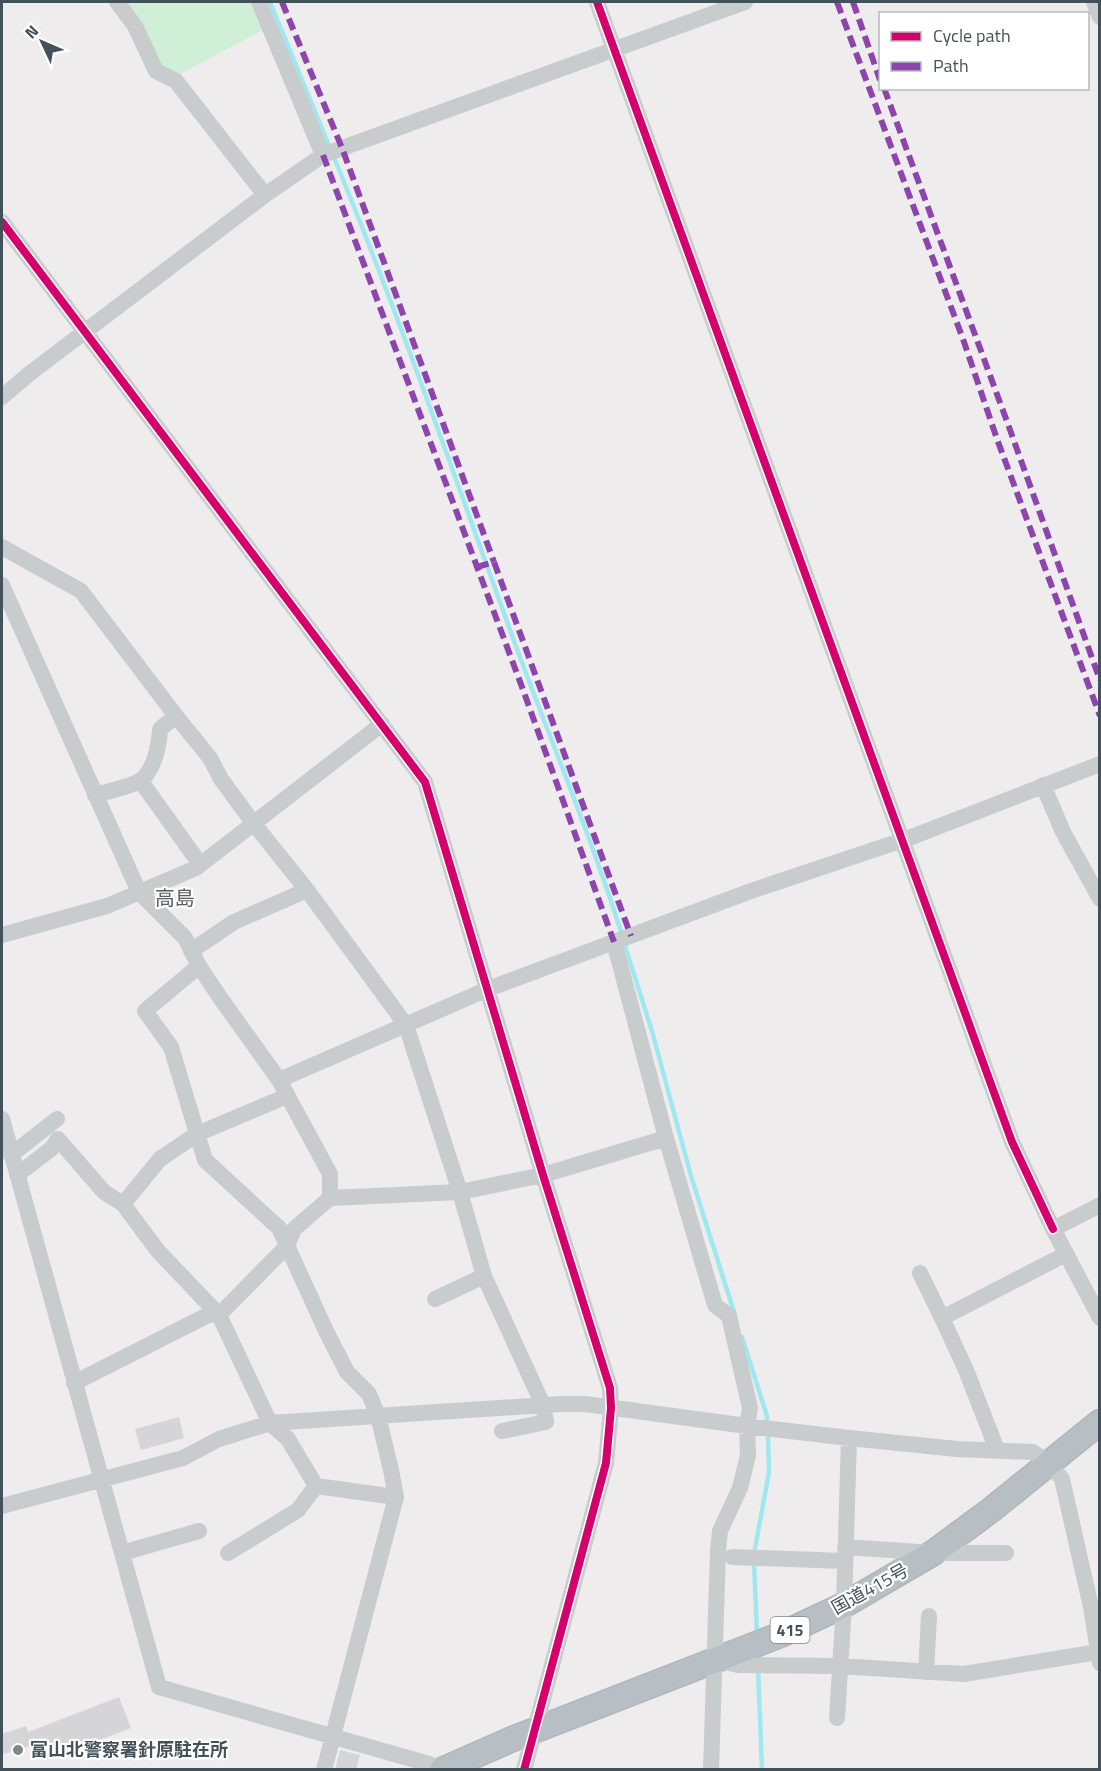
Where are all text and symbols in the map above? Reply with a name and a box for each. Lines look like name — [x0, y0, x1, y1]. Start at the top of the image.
north arrow — [12, 12, 72, 72]
legend — [879, 12, 1089, 90]
text: N — [19, 19, 44, 44]
text: Cycle path — [933, 22, 1011, 49]
text: Path — [933, 52, 969, 79]
district label: 高島 — [155, 882, 195, 913]
street label: 国道415号 — [826, 1556, 913, 1621]
road number: 415 — [770, 1617, 810, 1643]
place label: 富山北警察署針原駐在所 — [30, 1736, 228, 1763]
marker: 富山北警察署針原駐在所 — [11, 1743, 25, 1757]

